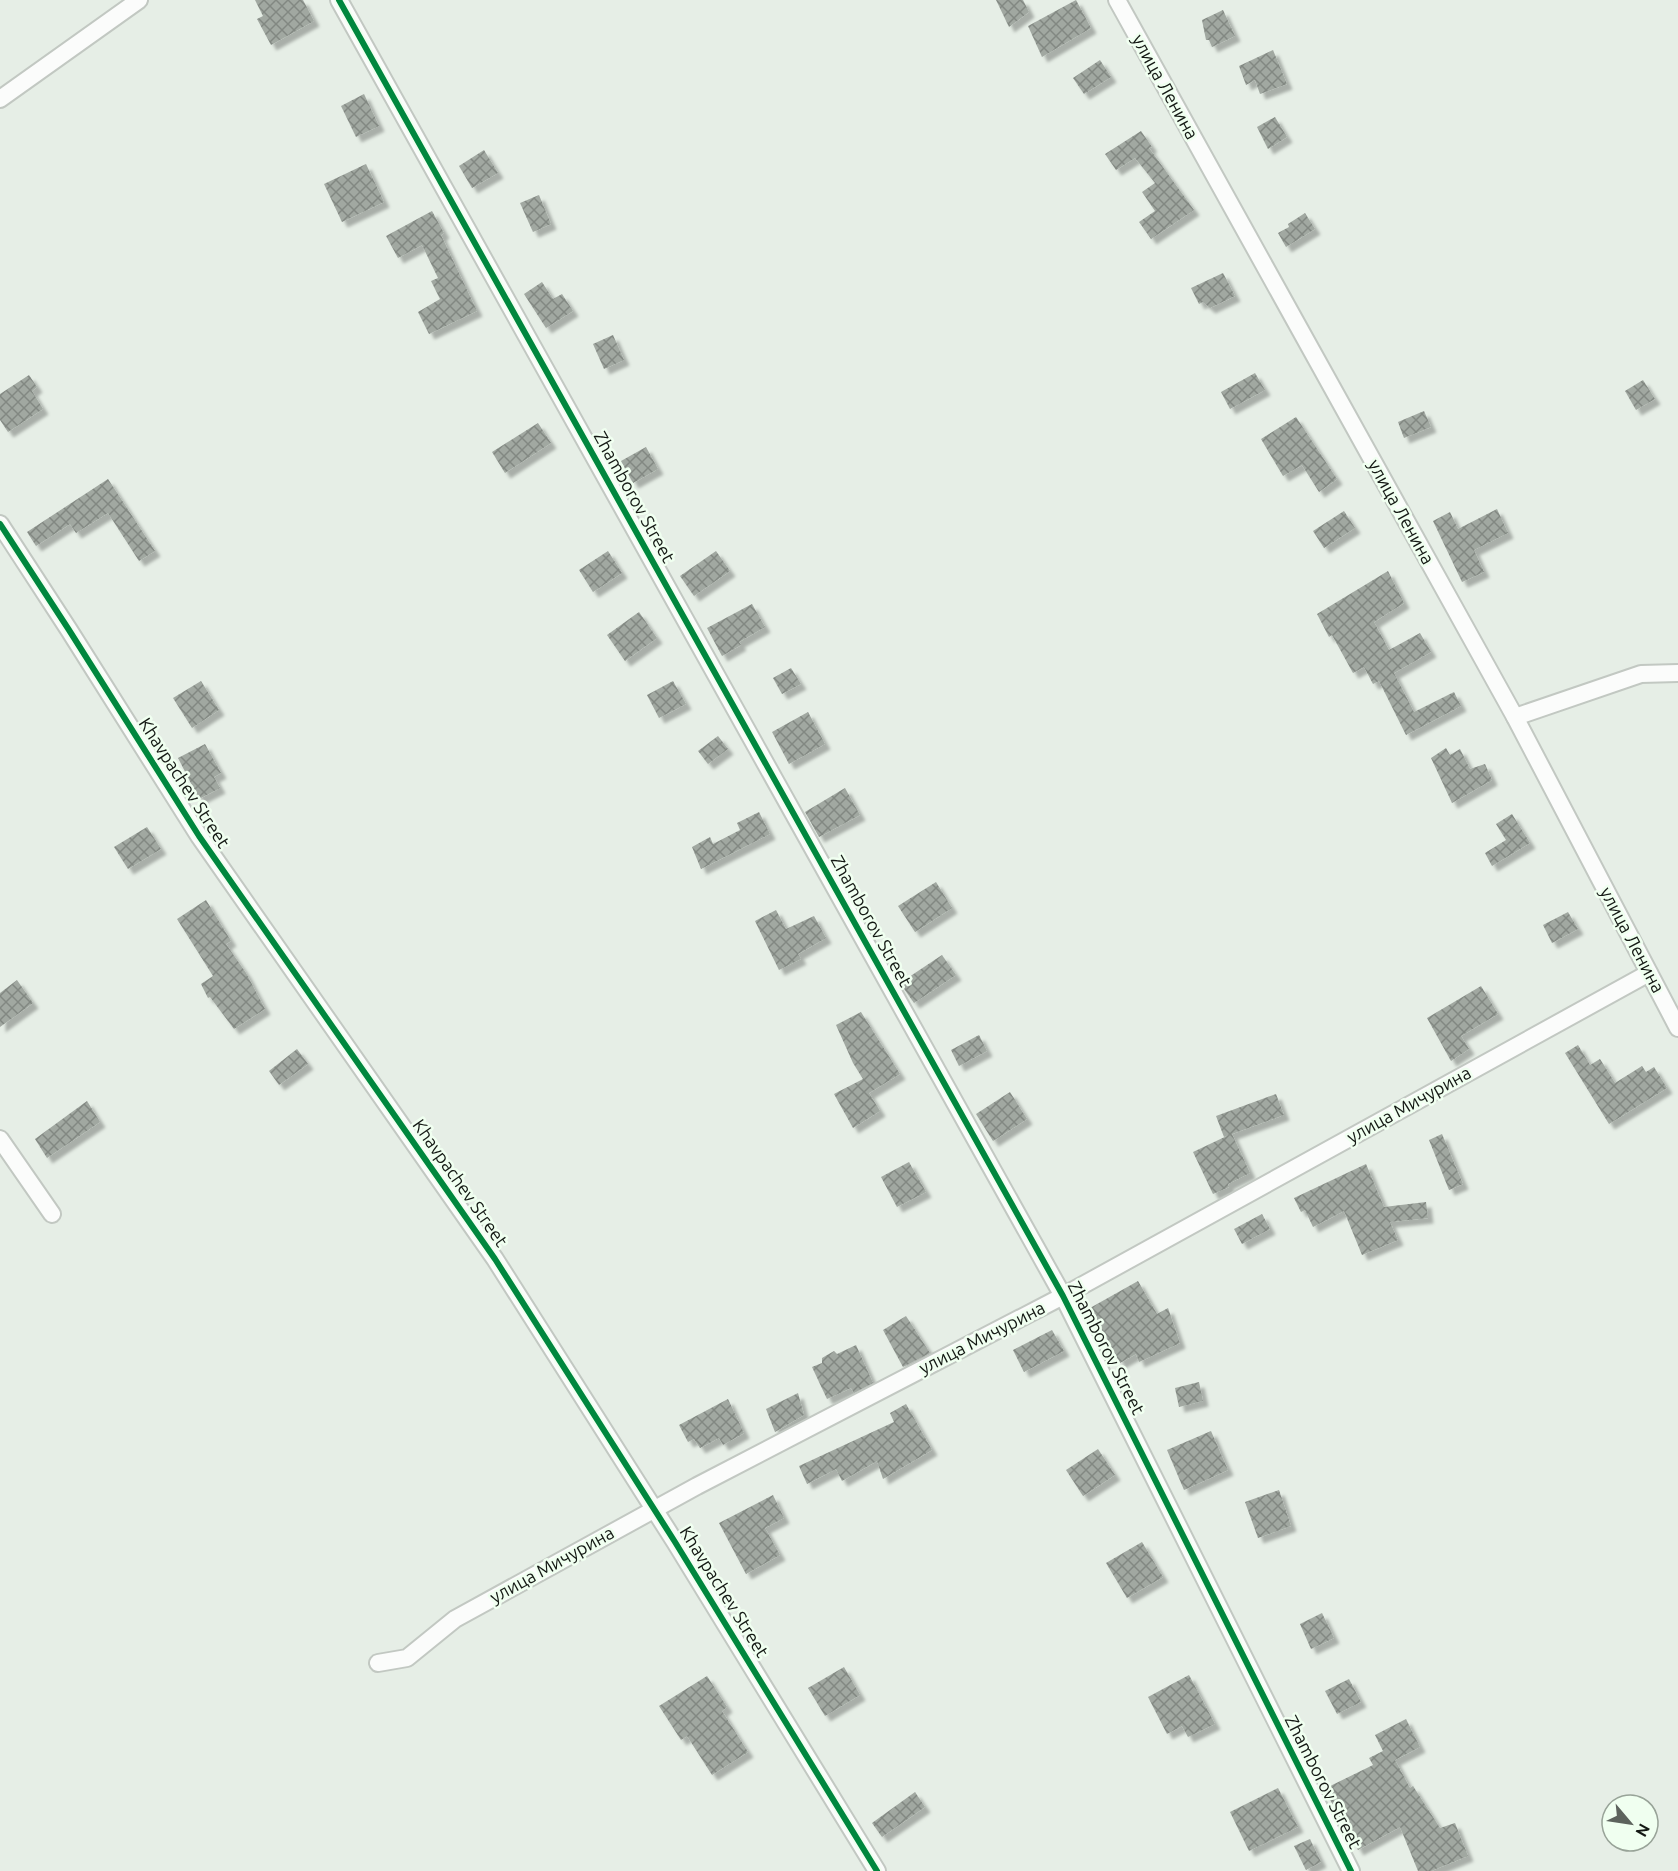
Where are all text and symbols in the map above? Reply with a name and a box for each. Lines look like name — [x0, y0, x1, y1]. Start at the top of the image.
street label: улица Ленина — [1129, 31, 1203, 142]
street label: Zhamborov Street — [591, 427, 679, 566]
street label: улица Ленина — [1365, 456, 1439, 567]
street label: Khavpachev Street — [135, 714, 234, 851]
street label: Zhamborov Street — [828, 851, 916, 990]
street label: улица Ленина — [1597, 883, 1669, 996]
street label: улица Мичурина — [1343, 1062, 1474, 1147]
street label: Khavpachev Street — [409, 1115, 512, 1250]
street label: Zhamborov Street — [1065, 1278, 1149, 1417]
street label: улица Мичурина — [915, 1297, 1048, 1378]
street label: улица Мичурина — [486, 1522, 617, 1607]
street label: Khavpachev Street — [676, 1522, 773, 1661]
street label: Zhamborov Street — [1282, 1712, 1366, 1851]
north arrow — [1600, 1793, 1660, 1853]
text: N — [1632, 1821, 1654, 1840]

